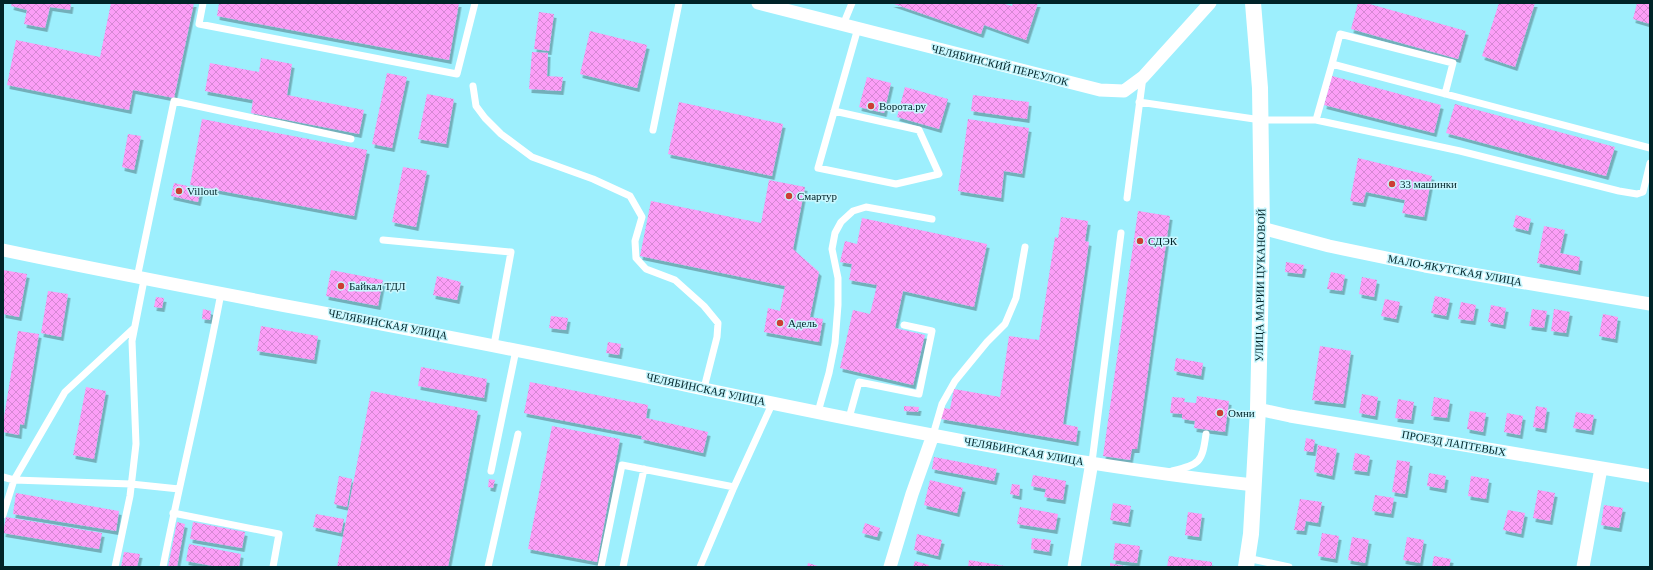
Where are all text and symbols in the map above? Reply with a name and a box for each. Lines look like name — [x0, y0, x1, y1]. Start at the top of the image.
street label: ЧЕЛЯБИНСКИЙ ПЕРЕУЛОК — [930, 42, 1070, 88]
place label: Ворота.ру — [879, 100, 927, 112]
marker: Ворота.ру — [866, 101, 876, 111]
place label: 33 машинки — [1400, 178, 1457, 190]
marker: 33 машинки — [1387, 179, 1397, 189]
place label: Villout — [187, 185, 218, 197]
marker: Villout — [174, 186, 184, 196]
place label: Смартур — [797, 190, 838, 202]
marker: Смартур — [784, 191, 794, 201]
street label: УЛИЦА МАРИИ ЦУКАНОВОЙ — [1253, 208, 1267, 362]
place label: СДЭК — [1148, 235, 1178, 247]
marker: СДЭК — [1135, 236, 1145, 246]
street label: МАЛО-ЯКУТСКАЯ УЛИЦА — [1387, 252, 1523, 288]
place label: Байкал ТДЛ — [349, 280, 406, 292]
marker: Байкал ТДЛ — [336, 281, 346, 291]
street label: ЧЕЛЯБИНСКАЯ УЛИЦА — [327, 307, 449, 341]
place label: Адель — [788, 317, 817, 329]
marker: Адель — [775, 318, 785, 328]
street label: ЧЕЛЯБИНСКАЯ УЛИЦА — [645, 371, 767, 407]
place label: Омни — [1228, 407, 1255, 419]
marker: Омни — [1215, 408, 1225, 418]
street label: ПРОЕЗД ЛАПТЕВЫХ — [1401, 428, 1507, 458]
street label: ЧЕЛЯБИНСКАЯ УЛИЦА — [963, 435, 1085, 467]

